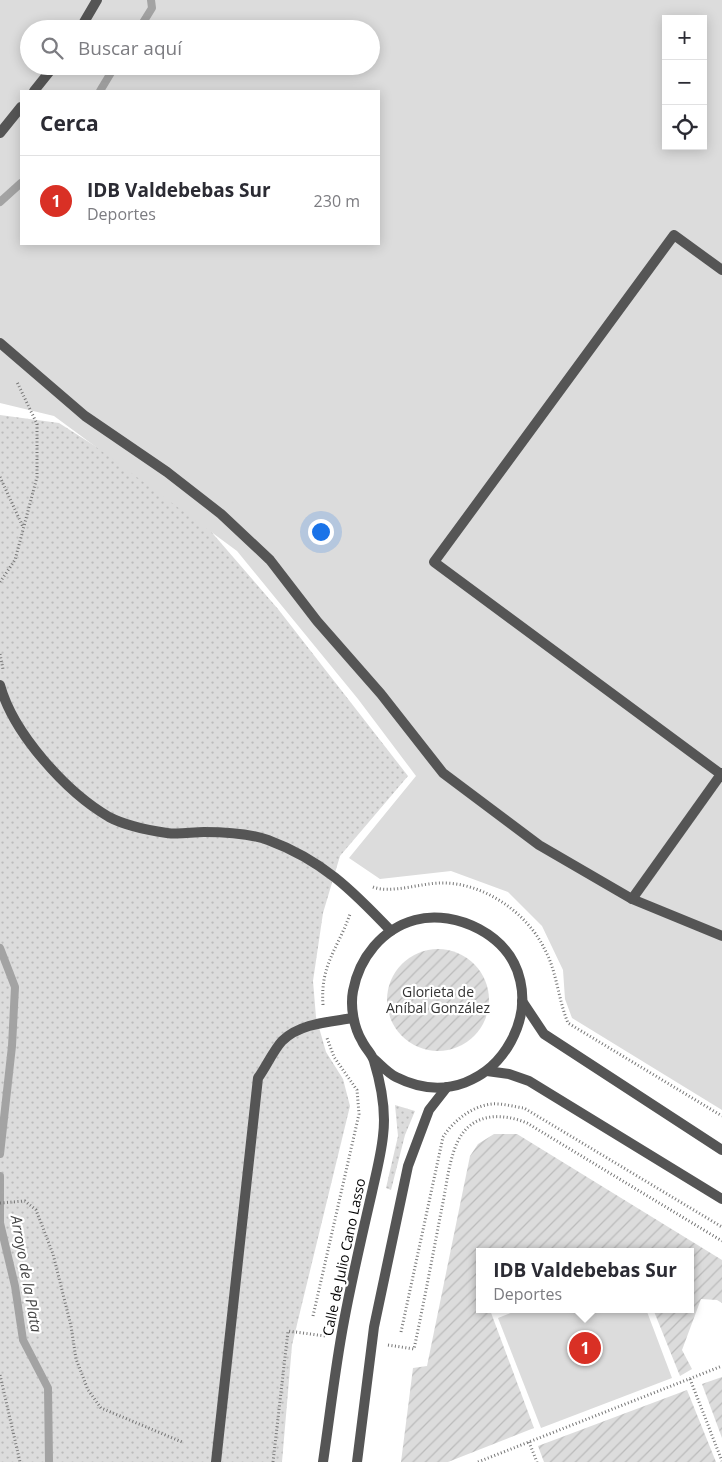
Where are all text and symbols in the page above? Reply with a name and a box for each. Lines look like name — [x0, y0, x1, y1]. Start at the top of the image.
map controls — [662, 15, 707, 150]
button: + — [662, 15, 707, 60]
search box — [20, 20, 380, 75]
icon: search — [38, 34, 66, 62]
text: Buscar aquí — [78, 35, 182, 61]
button: − — [662, 60, 707, 105]
button: locate — [662, 105, 707, 150]
text: Cerca — [40, 109, 99, 137]
text: IDB Valdebebas Sur — [87, 177, 271, 203]
text: 1 — [51, 190, 61, 212]
text: 230 m — [314, 190, 360, 212]
text: Deportes — [87, 203, 156, 225]
your location — [308, 519, 334, 545]
park label: Glorieta de Aníbal González — [386, 982, 490, 1017]
street label: Calle de Julio Cano Lasso — [318, 1176, 370, 1338]
water label: Arroyo de la Plata — [7, 1213, 47, 1334]
popup — [476, 1248, 694, 1313]
text: IDB Valdebebas Sur — [493, 1257, 677, 1283]
text: Deportes — [493, 1283, 562, 1305]
pin: 1 — [569, 1329, 601, 1367]

